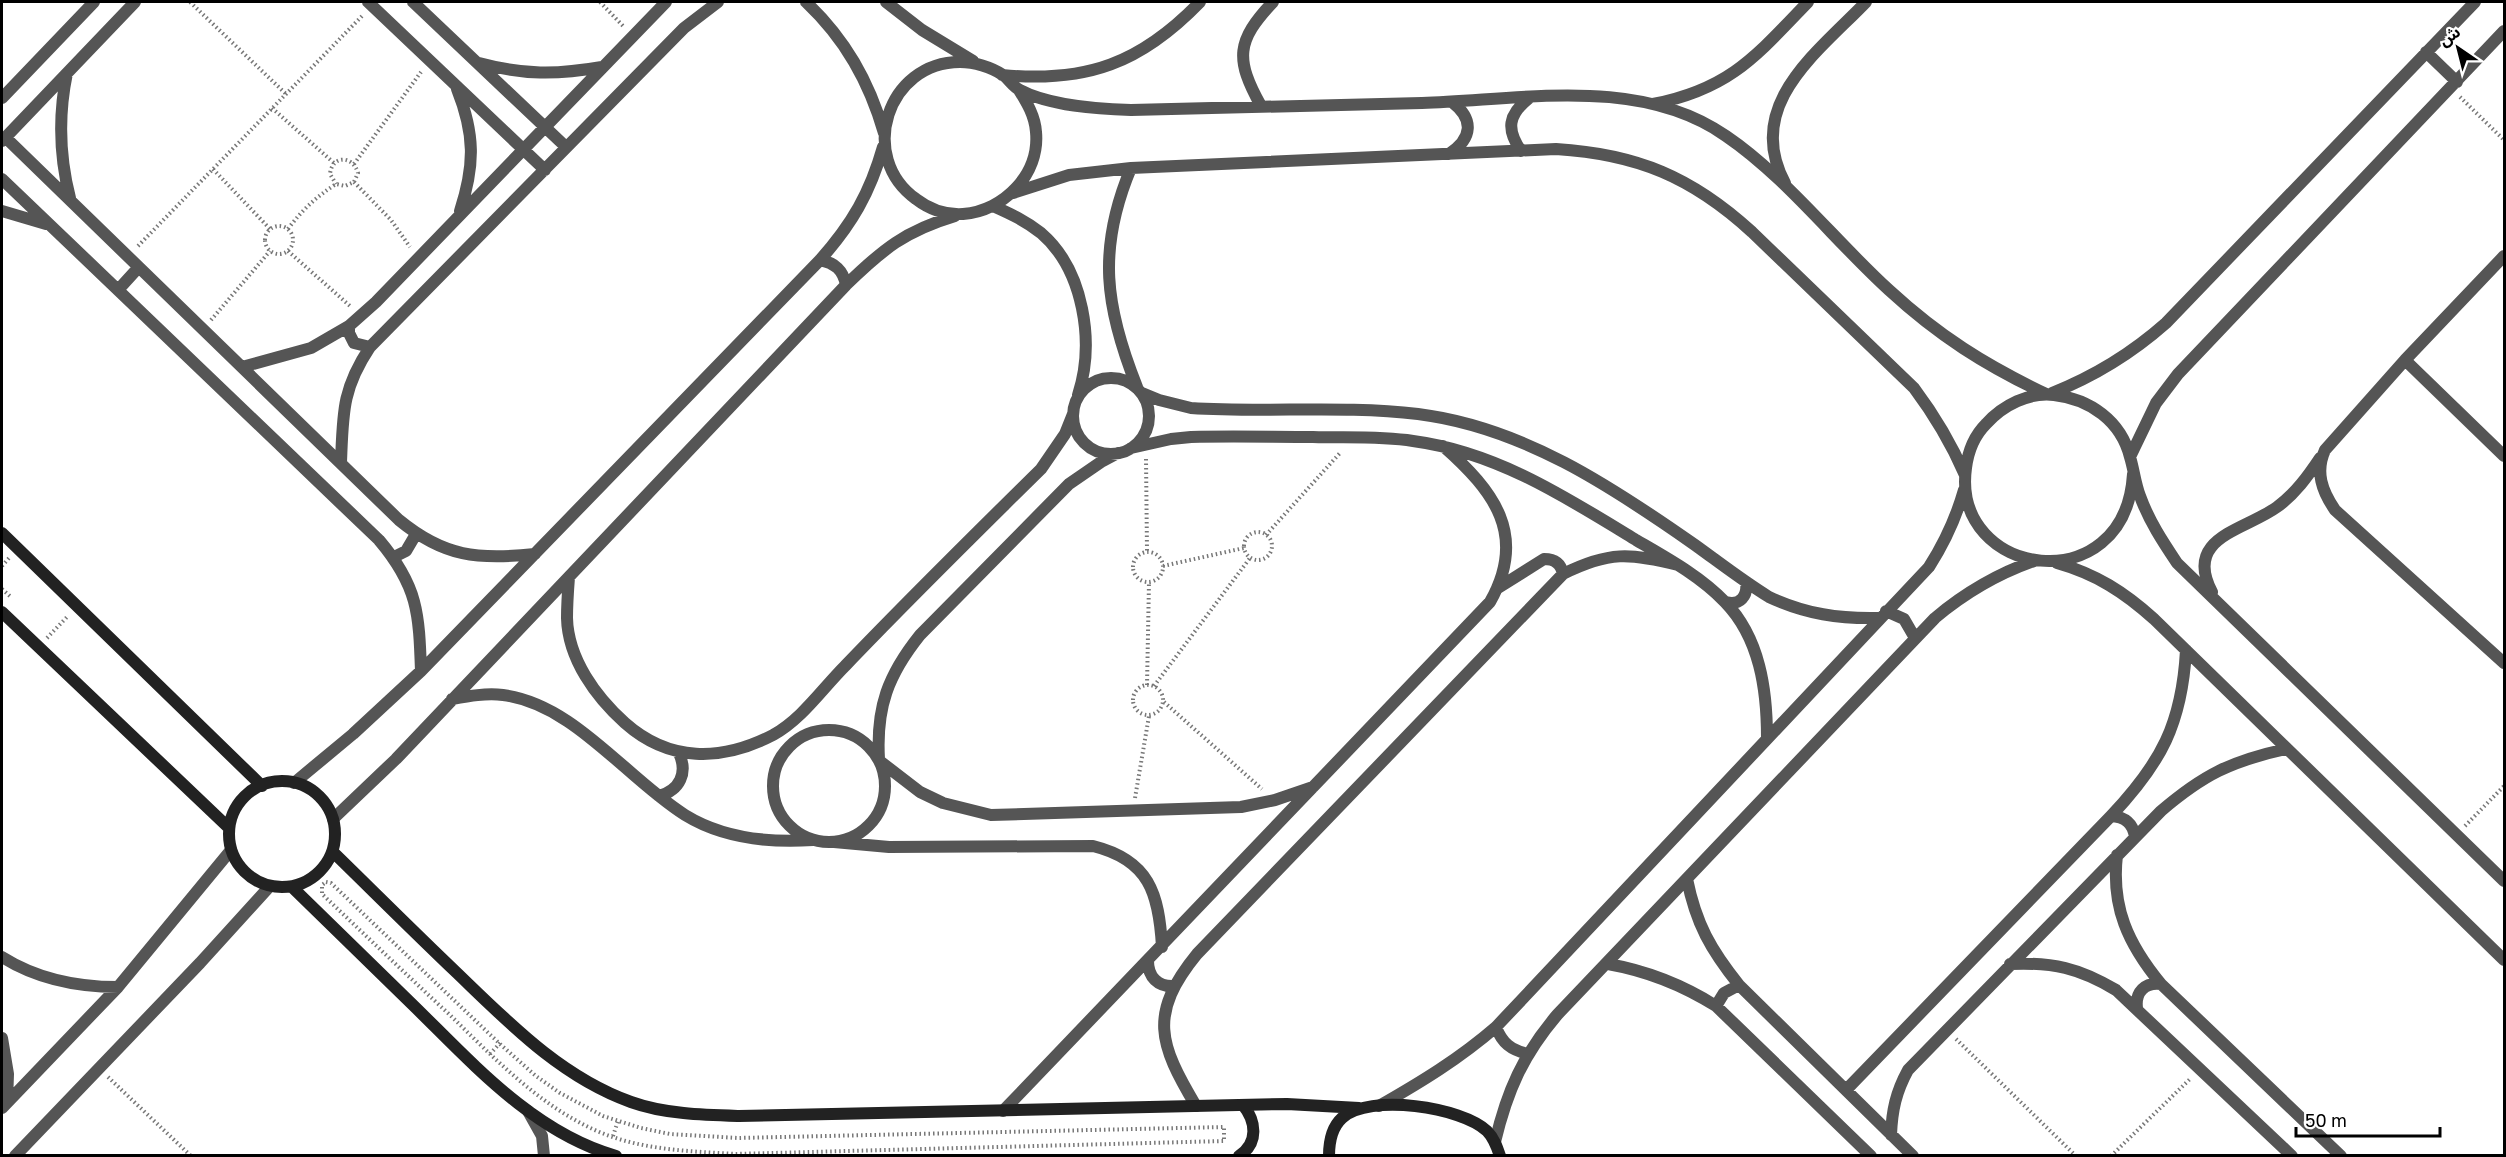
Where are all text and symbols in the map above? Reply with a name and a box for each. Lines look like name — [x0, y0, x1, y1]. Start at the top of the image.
north arrow — [2428, 18, 2488, 78]
text: ش — [2435, 21, 2464, 50]
scale bar — [2296, 1100, 2440, 1138]
text: 50 m — [2305, 1109, 2347, 1131]

